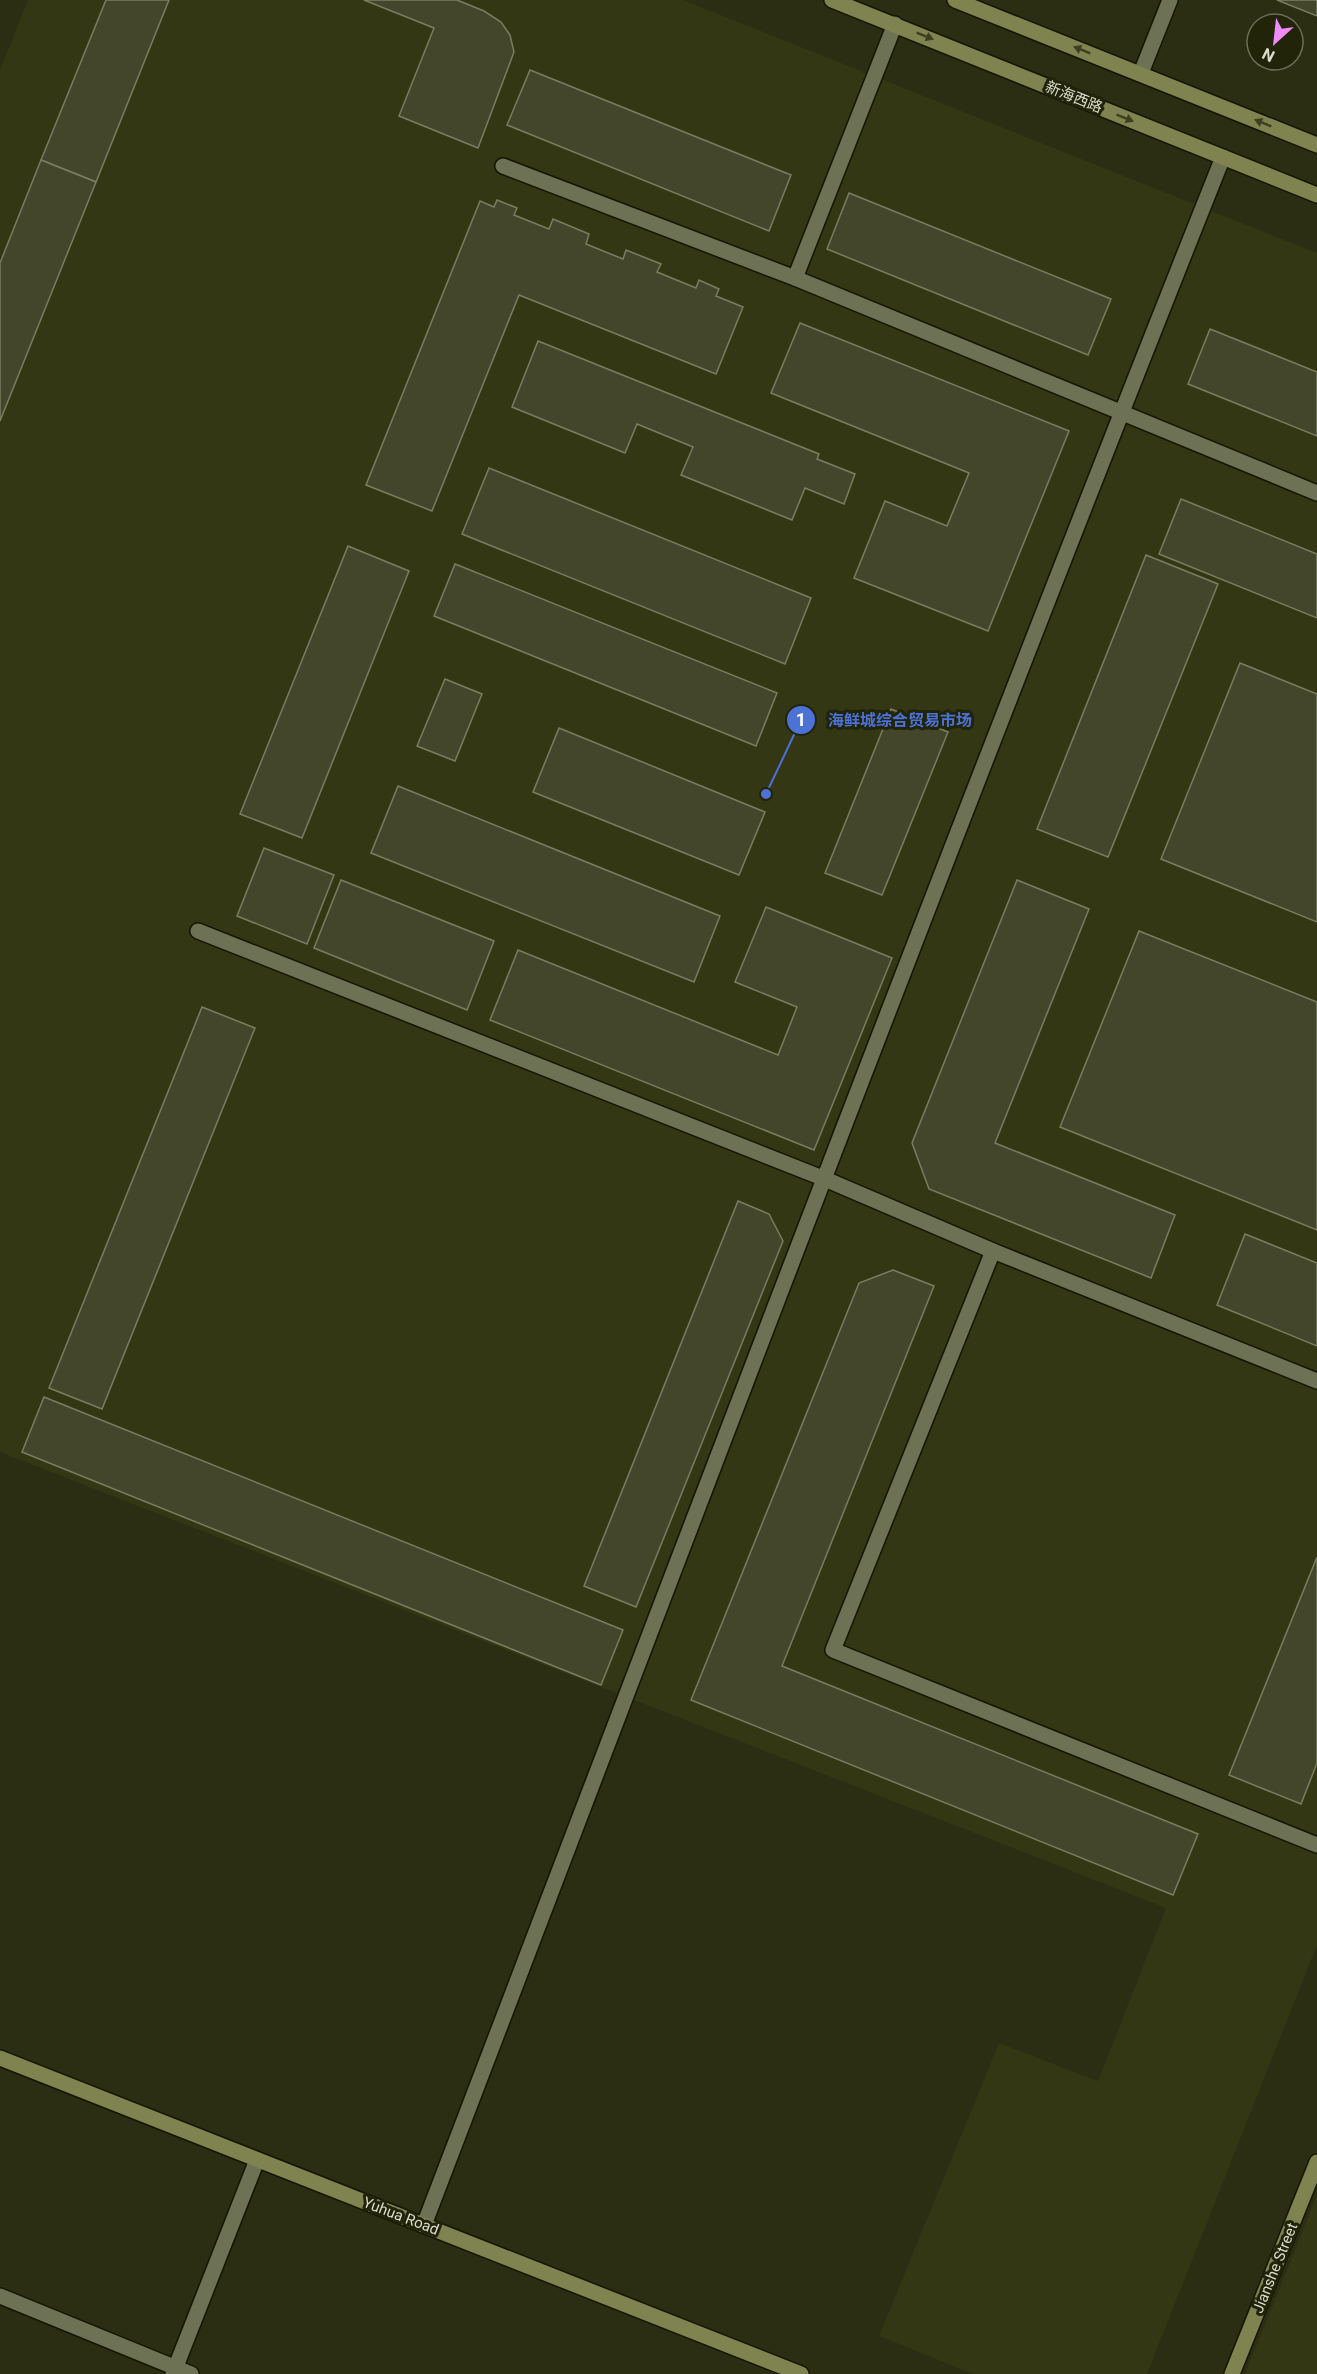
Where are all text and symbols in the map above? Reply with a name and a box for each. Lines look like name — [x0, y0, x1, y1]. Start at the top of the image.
north arrow — [1245, 12, 1305, 72]
one-way arrow — [917, 31, 935, 41]
text: N — [1259, 44, 1278, 66]
one-way arrow — [1073, 45, 1091, 54]
street label: 新海西路 — [1043, 77, 1105, 117]
one-way arrow — [1117, 113, 1135, 123]
one-way arrow — [1254, 118, 1272, 127]
callout: 海鲜城综合贸易市场 — [786, 703, 984, 737]
text: 1 — [796, 709, 806, 730]
text: 海鲜城综合贸易市场 — [828, 711, 972, 730]
street label: Yuhua Road — [361, 2193, 441, 2239]
street label: Jianshe Street — [1249, 2220, 1301, 2316]

